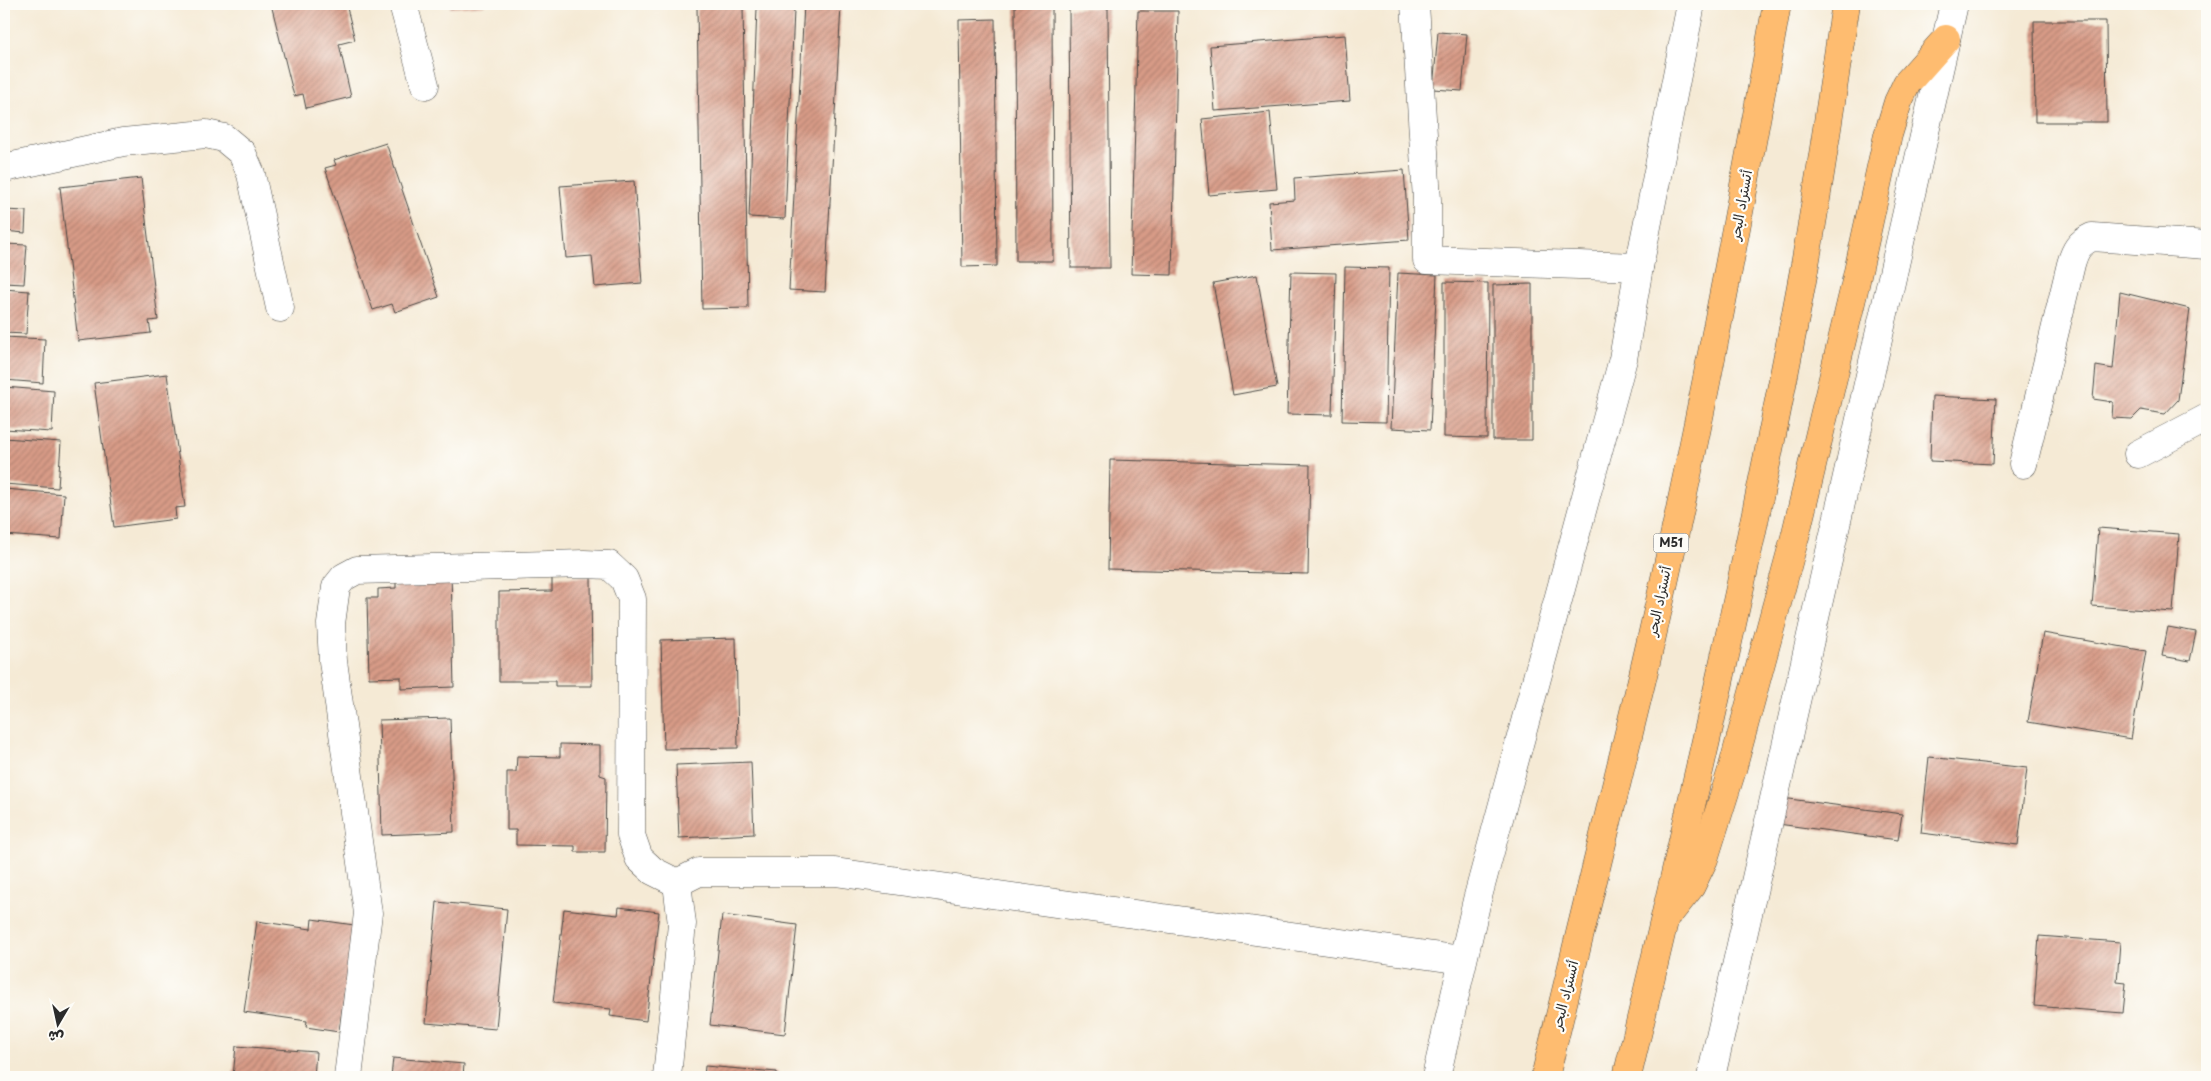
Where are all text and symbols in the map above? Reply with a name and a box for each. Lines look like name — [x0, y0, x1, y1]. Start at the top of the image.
street label: أتستراد البحر — [1724, 168, 1757, 243]
road number: M51 — [1654, 534, 1688, 552]
street label: أتستراد البحر — [1641, 563, 1676, 639]
street label: أتستراد البحر — [1546, 957, 1583, 1033]
north arrow — [32, 998, 82, 1048]
text: ش — [47, 1026, 65, 1049]

